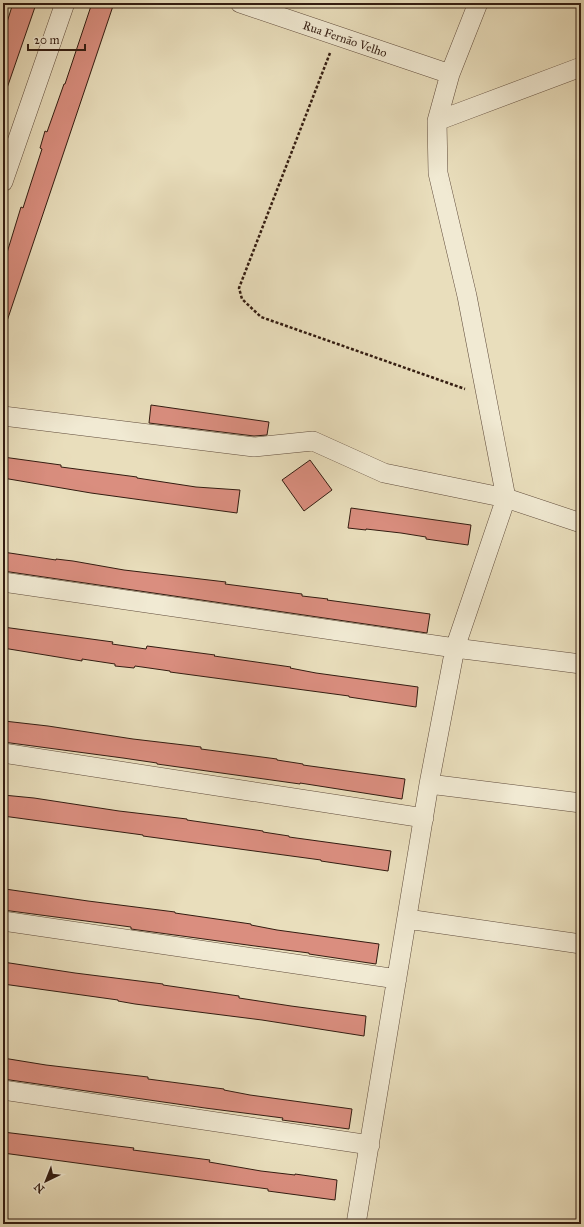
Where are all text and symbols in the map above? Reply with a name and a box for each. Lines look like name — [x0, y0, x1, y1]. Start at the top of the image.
street label: Rua Fernão Velho — [301, 18, 389, 60]
scale bar — [28, 26, 85, 52]
text: 20 m — [34, 33, 60, 47]
north arrow — [26, 1161, 66, 1201]
text: N — [31, 1180, 47, 1196]

